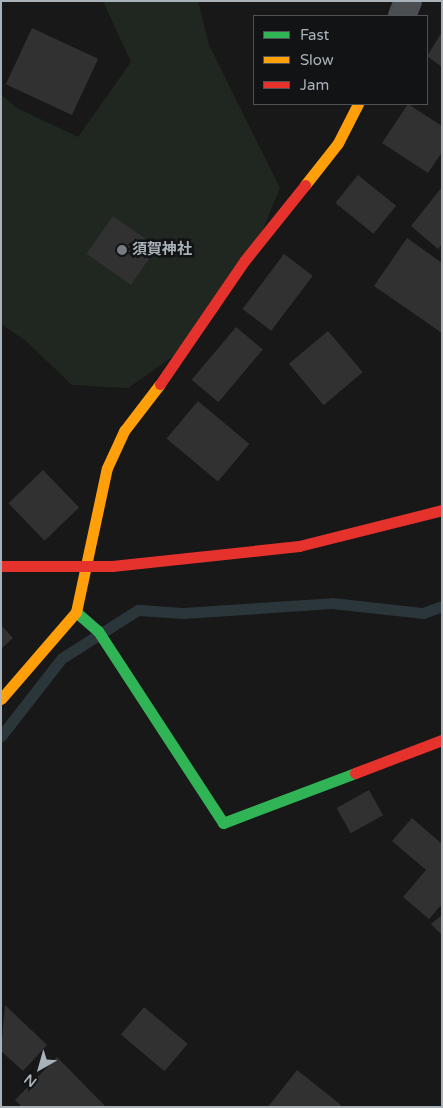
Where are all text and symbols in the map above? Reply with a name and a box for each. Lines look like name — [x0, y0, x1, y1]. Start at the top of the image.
legend — [253, 15, 428, 105]
text: Fast — [300, 26, 329, 44]
text: Slow — [300, 51, 334, 69]
text: Jam — [300, 76, 329, 94]
place label: 須賀神社 — [132, 241, 192, 259]
marker: 須賀神社 — [116, 244, 128, 256]
north arrow — [15, 1043, 65, 1093]
text: N — [21, 1070, 40, 1090]

